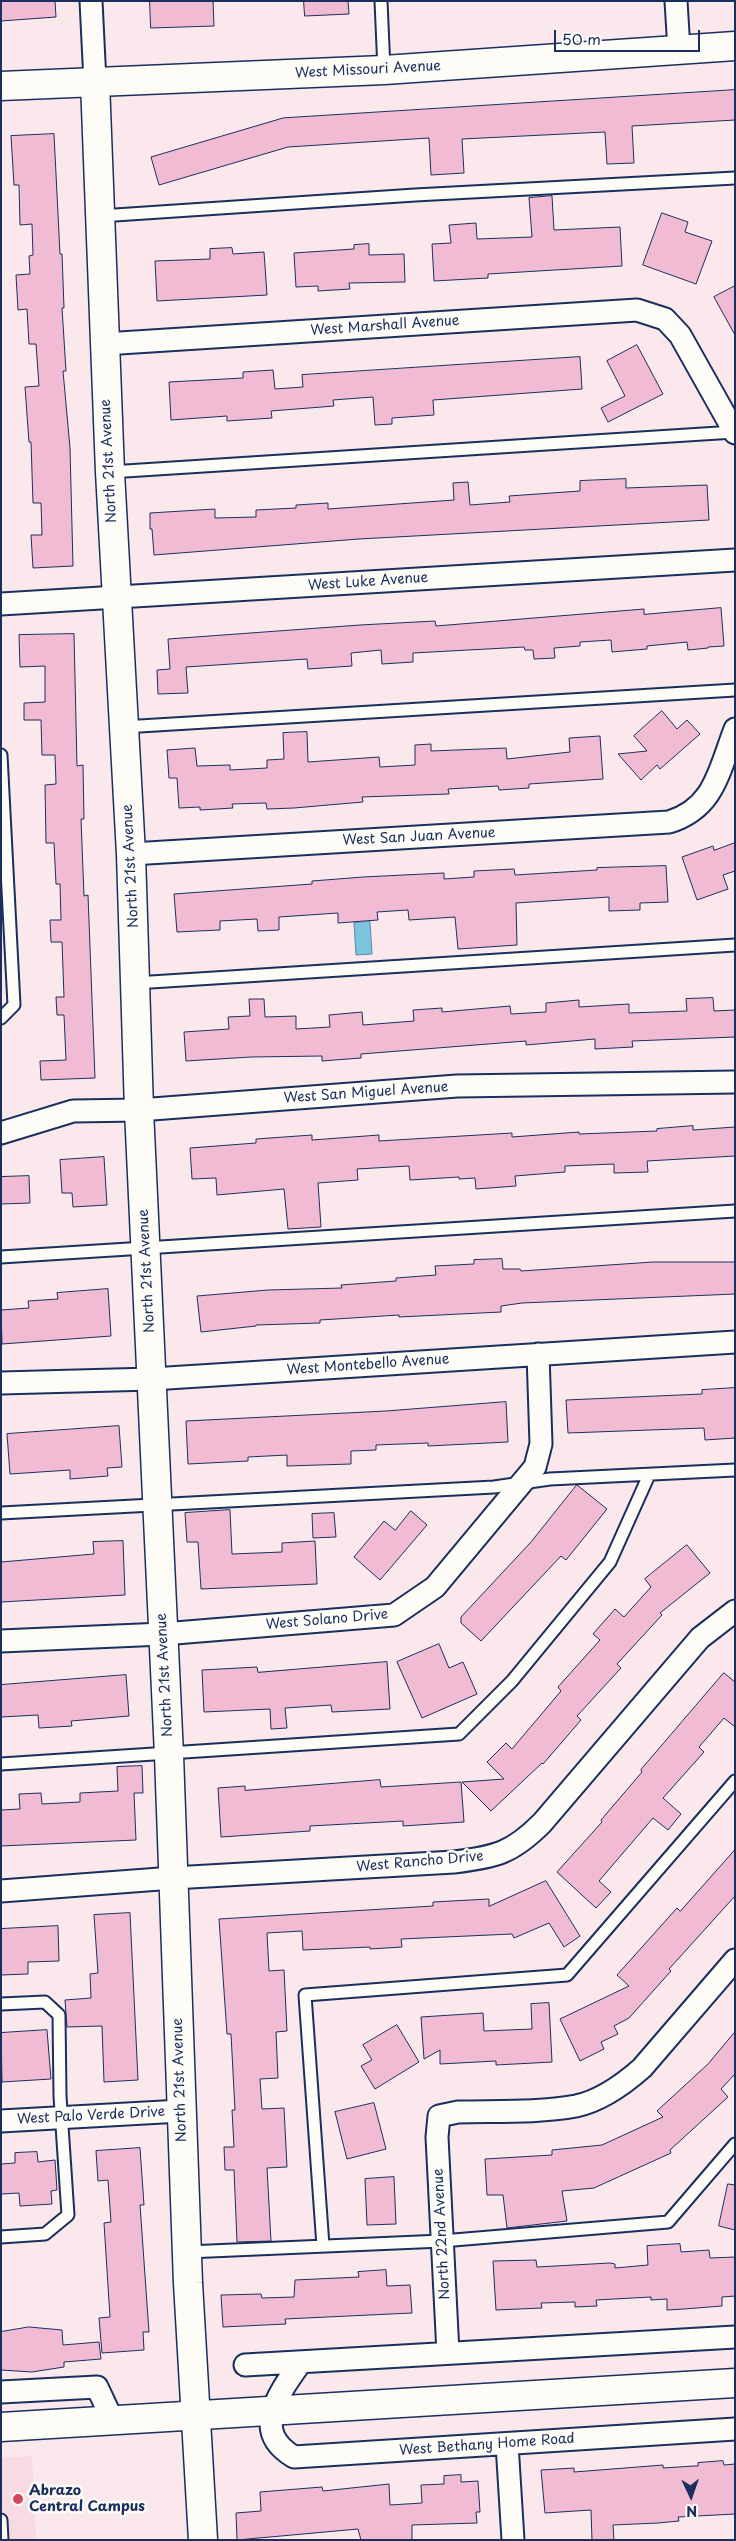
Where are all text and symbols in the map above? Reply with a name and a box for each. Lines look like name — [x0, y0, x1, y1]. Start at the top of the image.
scale bar — [556, 20, 702, 52]
text: 50 m — [562, 27, 601, 50]
street label: West Missouri Avenue — [295, 58, 441, 82]
street label: West Marshall Avenue — [310, 312, 460, 340]
street label: North 21st Avenue — [97, 399, 121, 523]
street label: West Luke Avenue — [307, 569, 429, 595]
street label: North 21st Avenue — [119, 804, 143, 928]
street label: West San Juan Avenue — [342, 825, 496, 849]
street label: West San Miguel Avenue — [283, 1079, 449, 1107]
street label: North 21st Avenue — [135, 1209, 159, 1333]
street label: West Montebello Avenue — [286, 1351, 450, 1379]
street label: West Solano Drive — [265, 1606, 389, 1634]
street label: North 21st Avenue — [153, 1613, 177, 1737]
street label: West Rancho Drive — [356, 1848, 484, 1876]
street label: North 21st Avenue — [169, 2018, 191, 2142]
street label: West Palo Verde Drive — [17, 2104, 165, 2128]
street label: North 22nd Avenue — [430, 2168, 454, 2300]
street label: West Bethany Home Road — [399, 2430, 575, 2460]
north arrow — [666, 2471, 716, 2521]
place label: Abrazo Central Campus — [29, 2483, 145, 2516]
marker: Abrazo Central Campus — [11, 2492, 25, 2506]
text: N — [686, 2501, 698, 2522]

